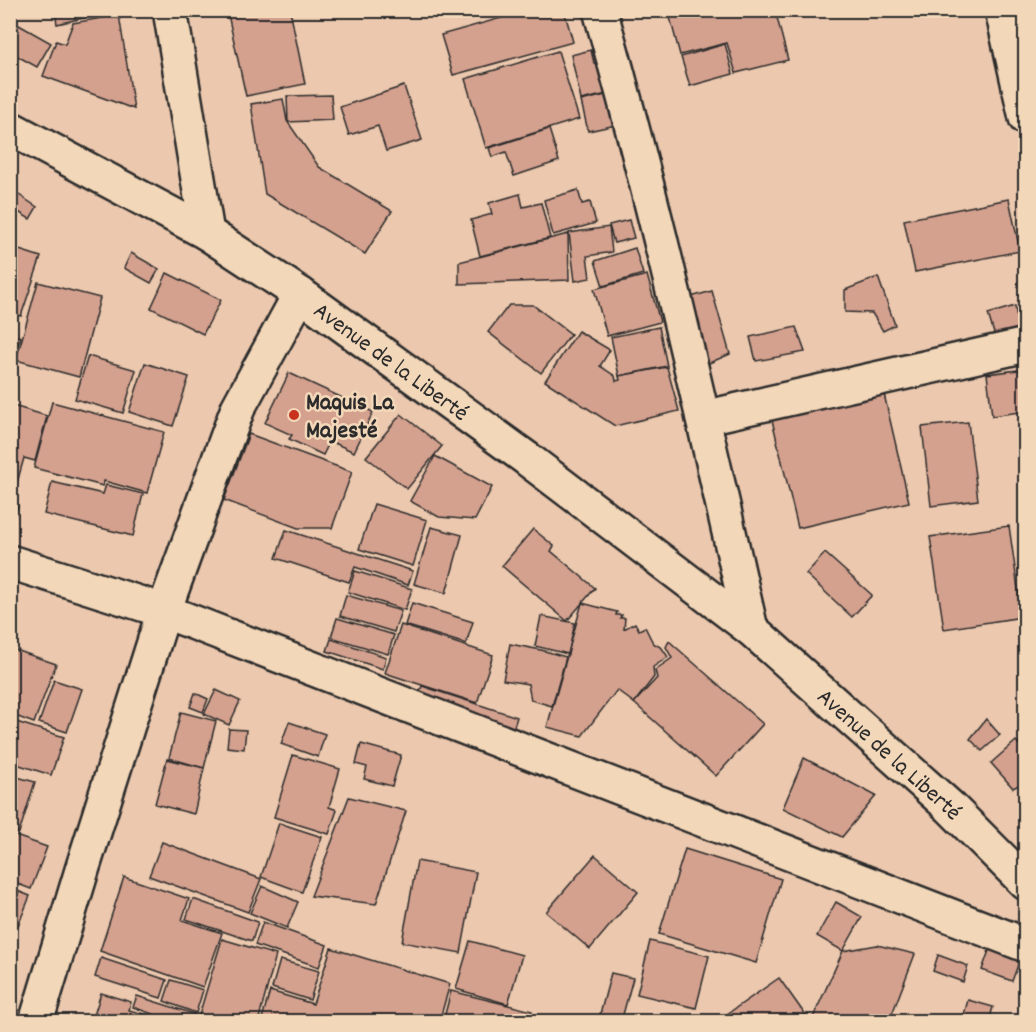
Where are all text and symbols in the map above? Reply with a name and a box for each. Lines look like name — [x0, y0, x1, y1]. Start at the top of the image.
street label: Avenue de la Liberté — [306, 295, 475, 431]
place label: Maquis La Majesté — [306, 387, 394, 449]
marker: Maquis La Majesté — [287, 408, 301, 422]
street label: Avenue de la Liberté — [808, 682, 968, 830]

